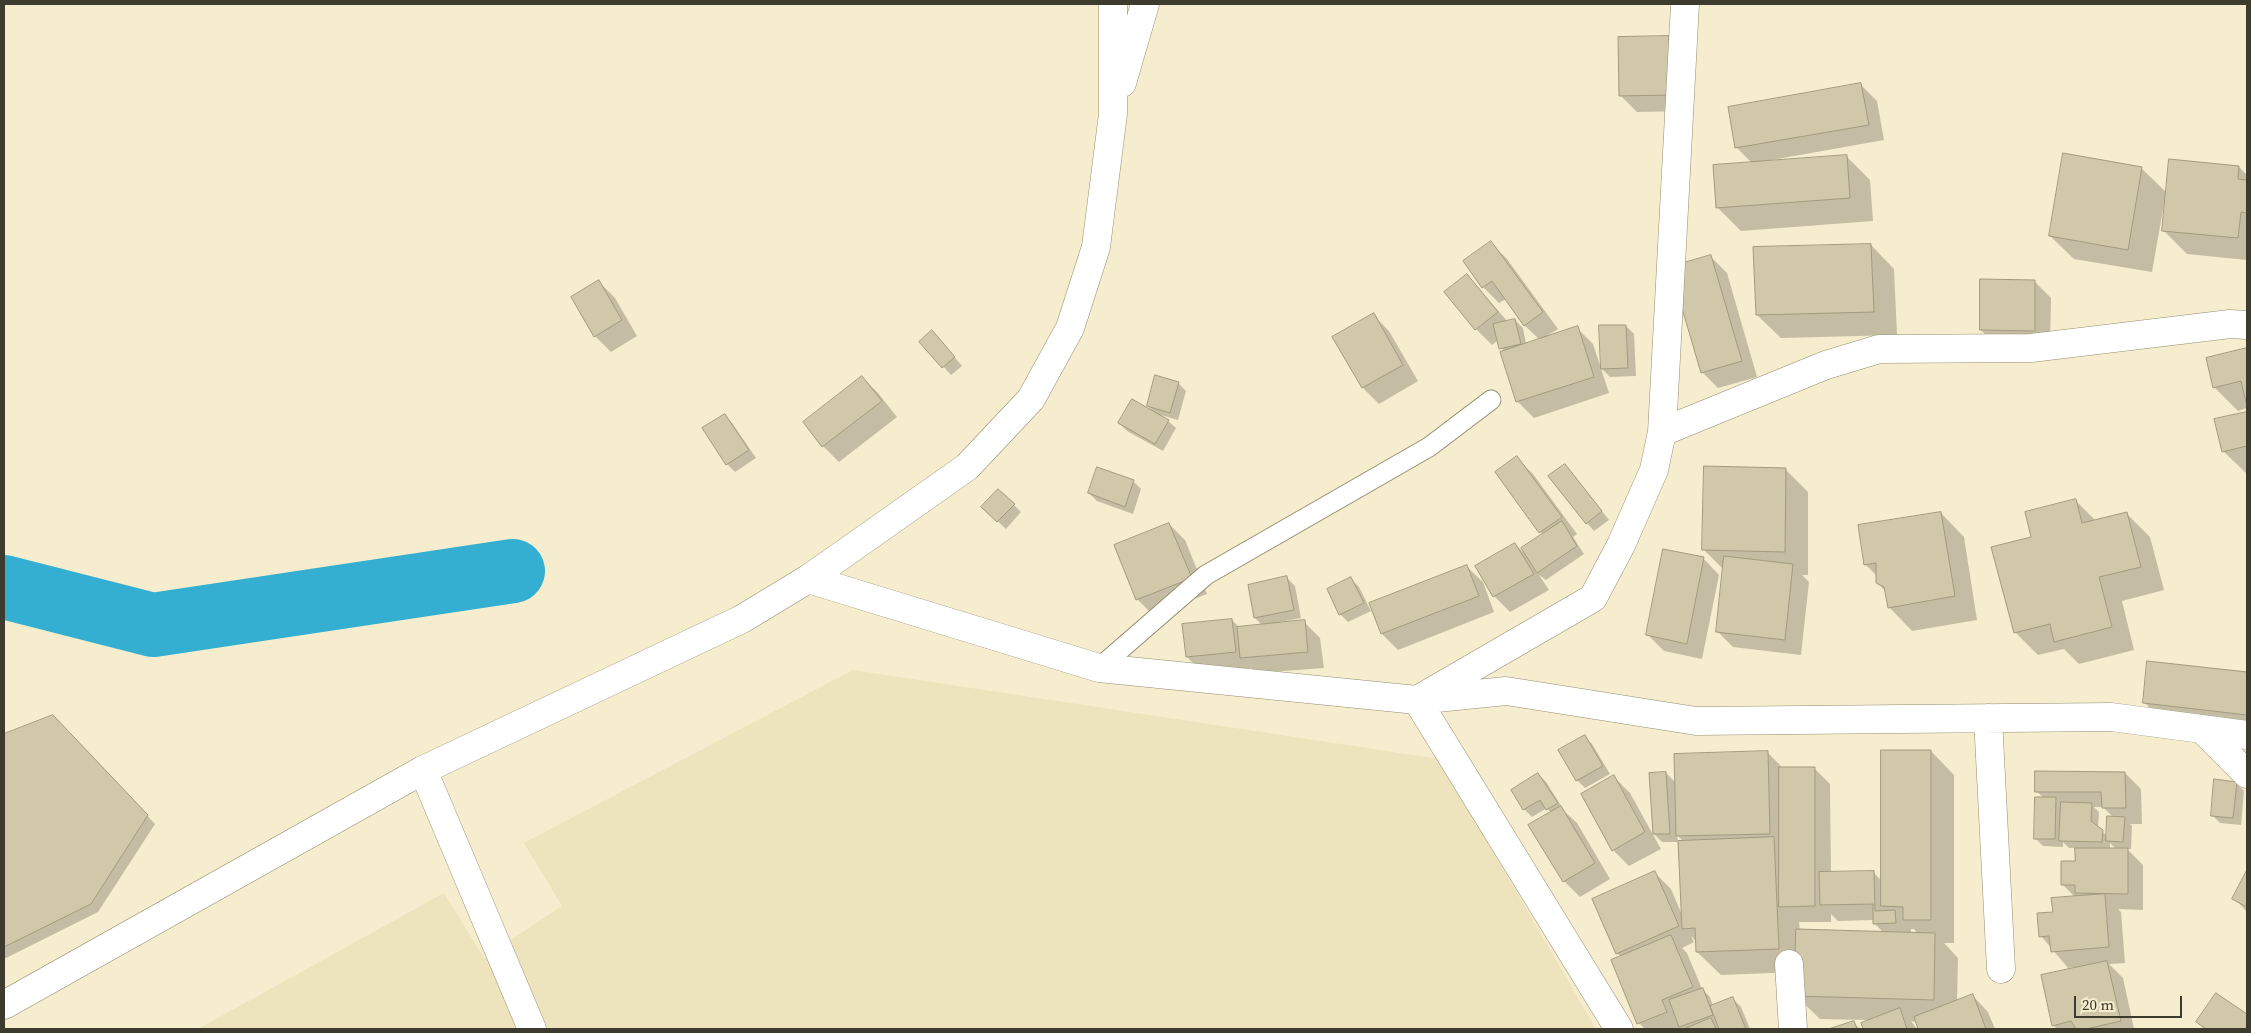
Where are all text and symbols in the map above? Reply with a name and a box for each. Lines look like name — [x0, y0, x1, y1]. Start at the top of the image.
scale bar — [2076, 986, 2184, 1018]
text: 20 m — [2082, 994, 2114, 1015]

